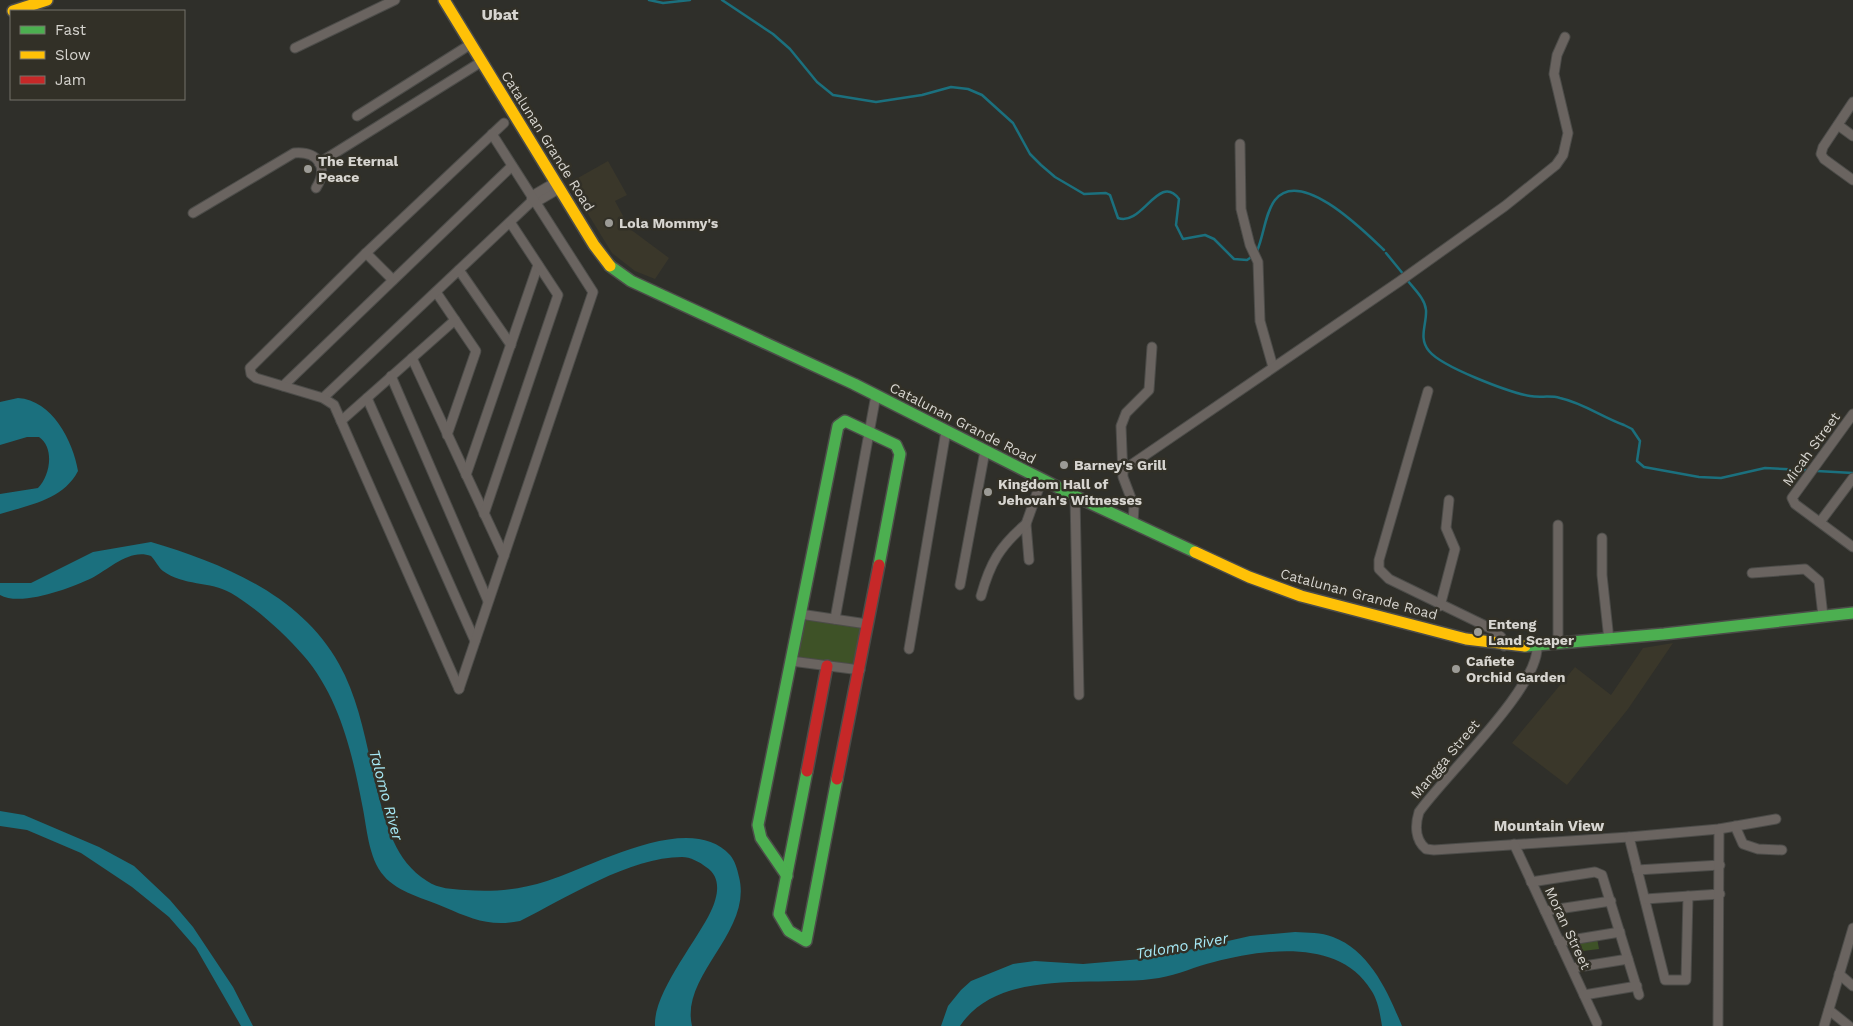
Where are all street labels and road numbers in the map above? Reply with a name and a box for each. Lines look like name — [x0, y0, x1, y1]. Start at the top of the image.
street label: Catalunan Grande Road — [498, 68, 598, 214]
street label: Catalunan Grande Road — [887, 379, 1039, 467]
street label: Micah Street — [1779, 409, 1843, 489]
street label: Catalunan Grande Road — [1279, 565, 1439, 623]
street label: Mangga Street — [1407, 716, 1483, 802]
street label: Moran Street — [1542, 884, 1594, 972]

